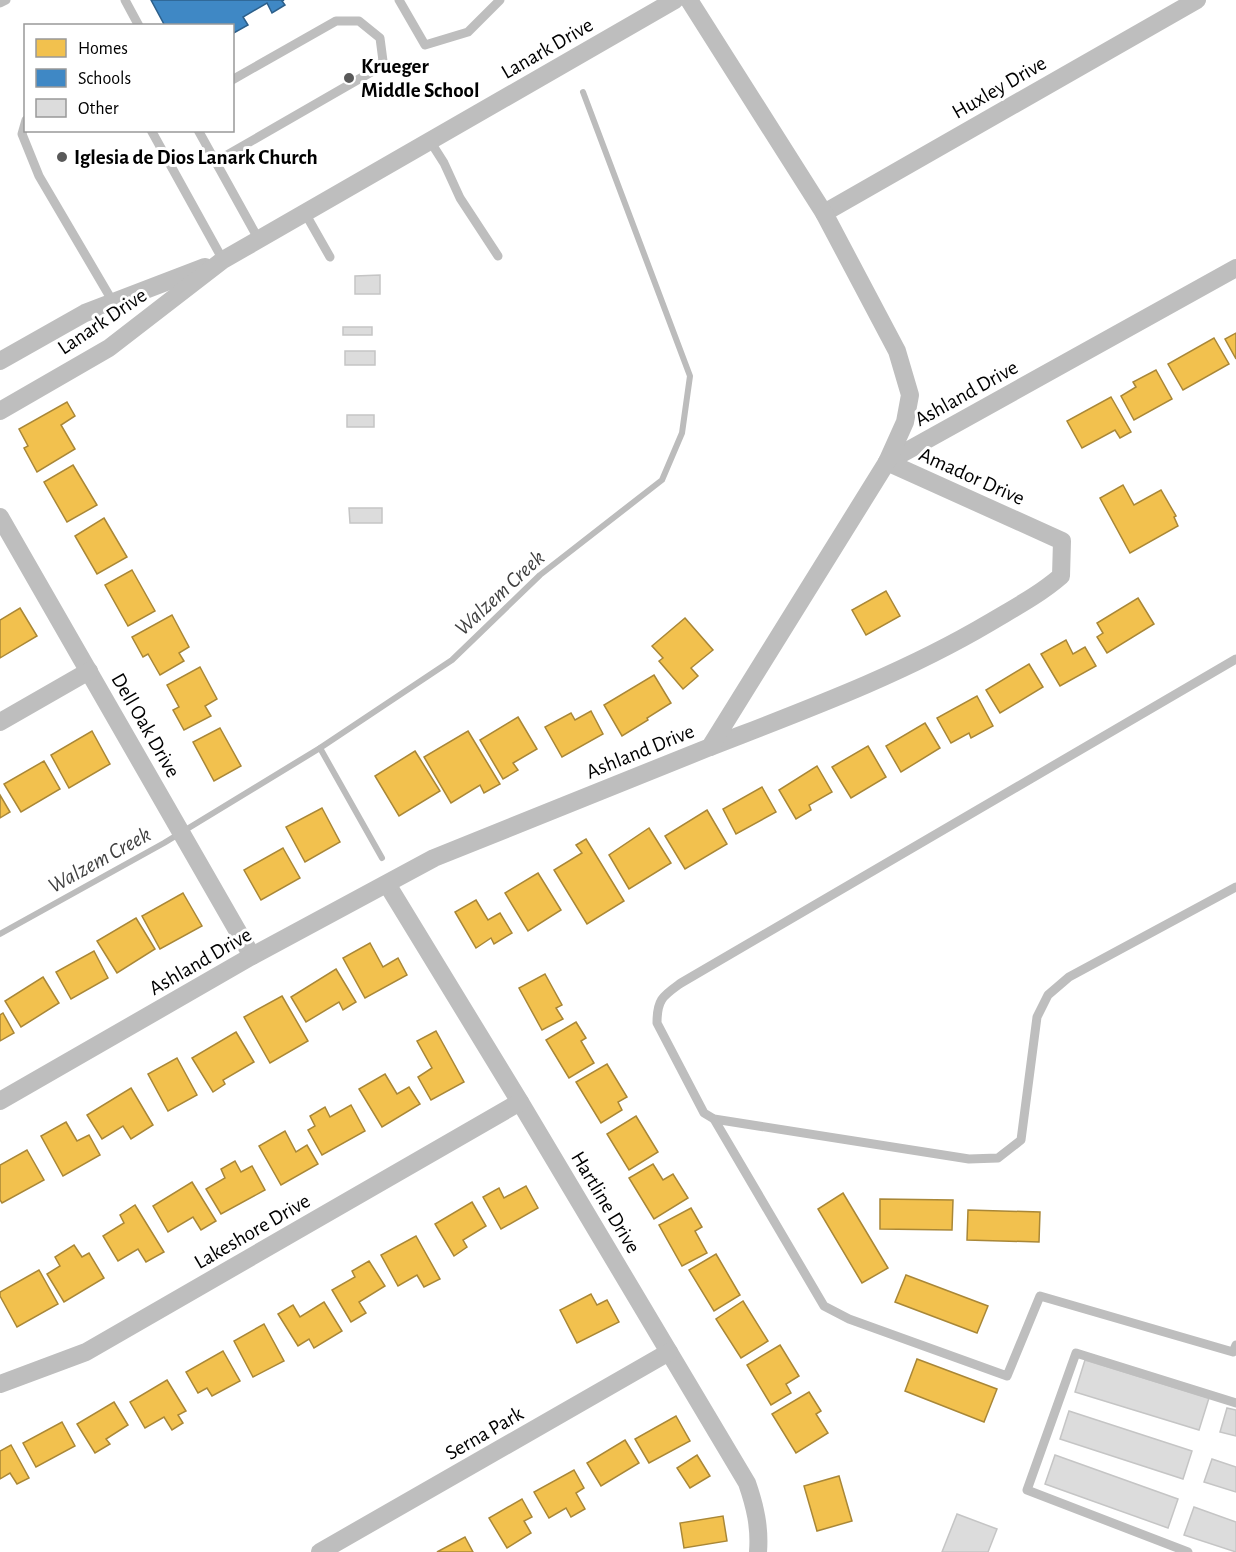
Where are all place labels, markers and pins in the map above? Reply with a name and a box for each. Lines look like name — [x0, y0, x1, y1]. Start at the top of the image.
place label: Krueger Middle School — [361, 56, 480, 101]
marker: Krueger Middle School — [342, 71, 356, 85]
place label: Iglesia de Dios Lanark Church — [74, 147, 318, 168]
marker: Iglesia de Dios Lanark Church — [55, 150, 69, 164]

